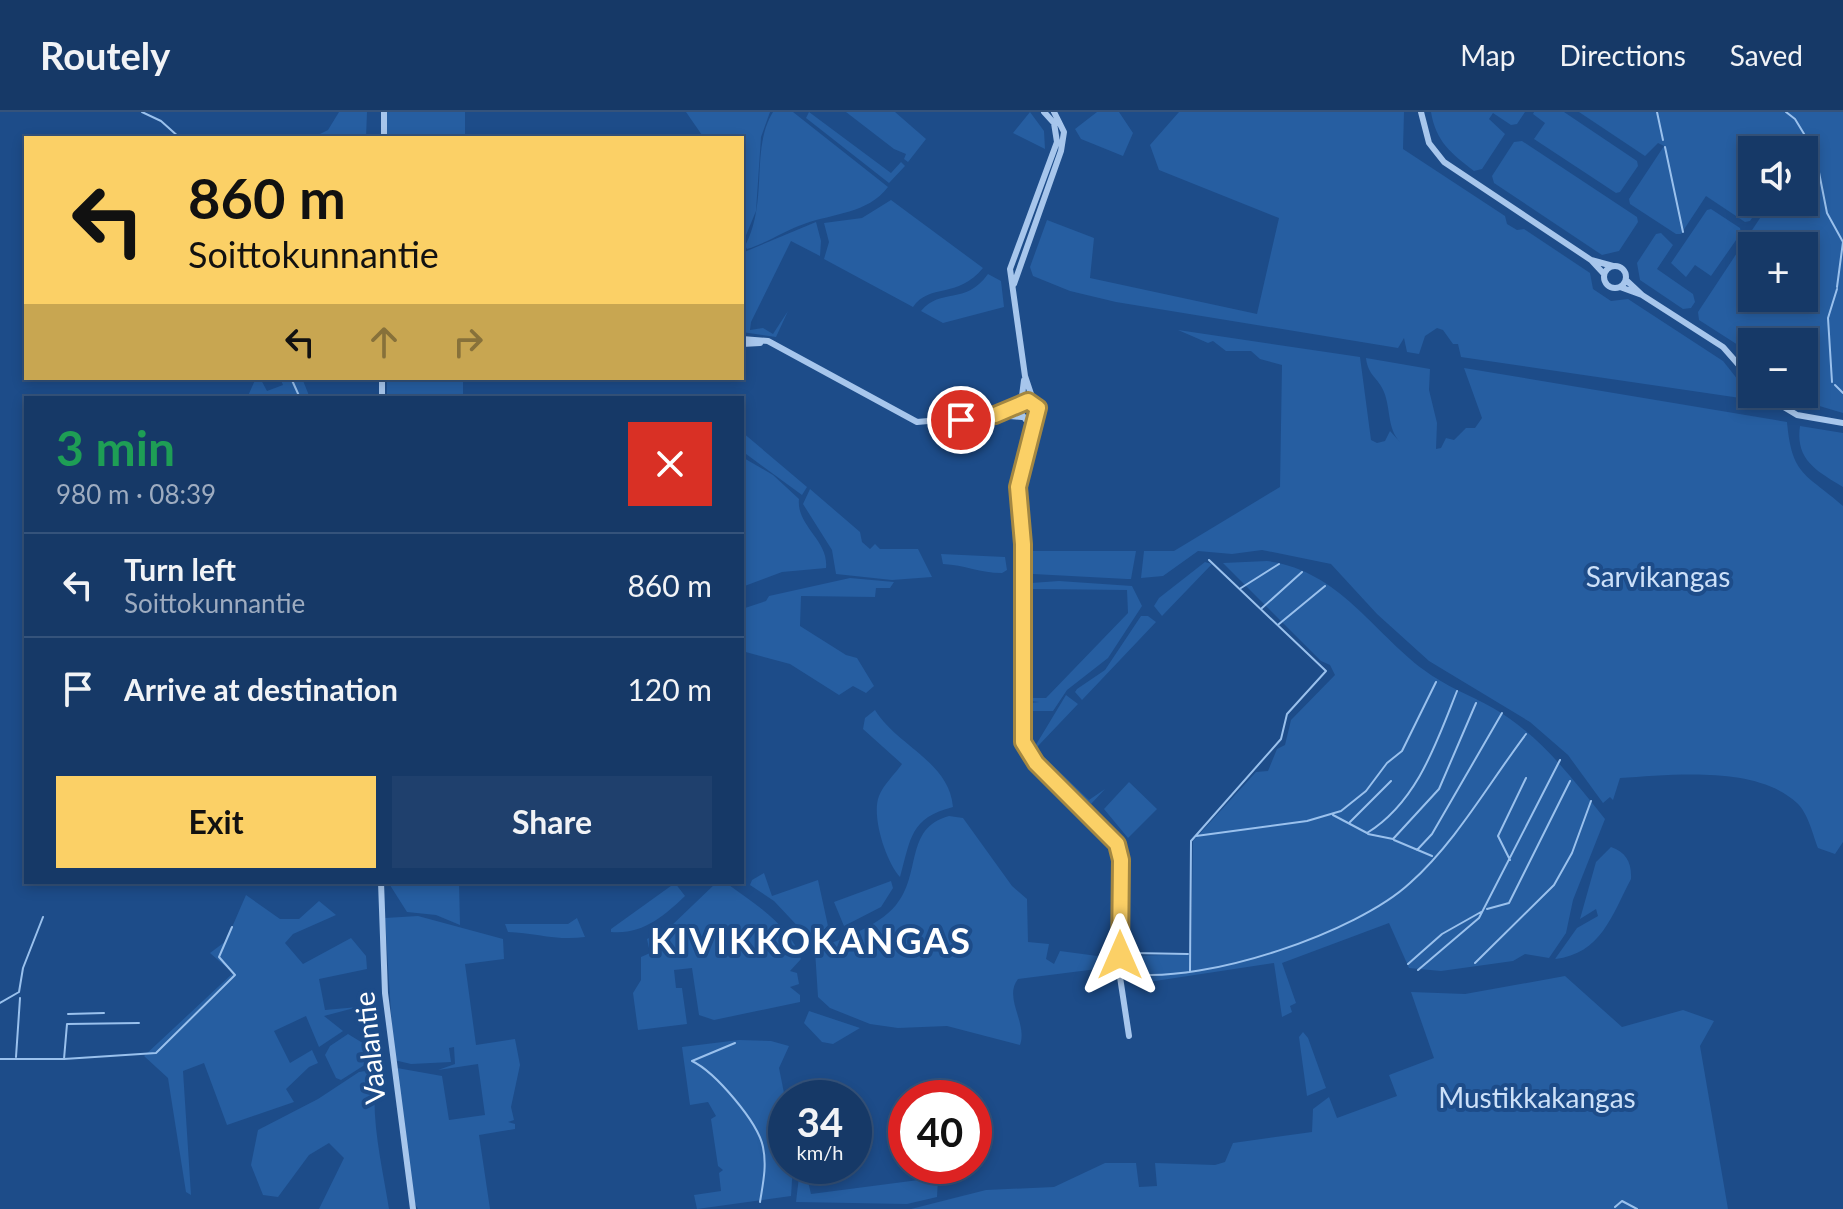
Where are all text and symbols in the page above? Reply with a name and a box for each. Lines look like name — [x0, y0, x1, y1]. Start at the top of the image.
text: Routely — [40, 32, 170, 78]
text: Map — [1460, 38, 1515, 72]
text: Directions — [1559, 38, 1686, 72]
text: Saved — [1730, 38, 1803, 72]
map controls — [1738, 136, 1818, 408]
button: sound — [1738, 136, 1818, 216]
text: 860 m — [188, 164, 346, 231]
icon: left — [56, 168, 160, 272]
text: Soittokunnantie — [188, 232, 439, 276]
button: + — [1738, 232, 1818, 312]
icon: left — [278, 320, 322, 364]
icon: ahead — [362, 320, 406, 364]
icon: right — [446, 320, 490, 364]
button: − — [1738, 328, 1818, 408]
pin — [927, 386, 995, 454]
icon: arrive — [939, 398, 983, 442]
text: 3 min — [56, 419, 175, 476]
button: close — [628, 422, 712, 506]
text: 980 m · 08:39 — [56, 478, 216, 510]
text: Turn left — [124, 551, 236, 587]
park label: Sarvikangas — [1586, 559, 1730, 593]
icon: left — [56, 563, 100, 607]
text: 860 m — [627, 567, 712, 603]
text: Soittokunnantie — [124, 587, 305, 619]
icon: arrive — [56, 667, 100, 711]
text: Arrive at destination — [124, 671, 398, 707]
text: 120 m — [627, 671, 712, 707]
button: Exit — [56, 776, 376, 868]
button: Share — [392, 776, 712, 868]
position arrow — [1078, 913, 1162, 997]
district label: KIVIKKOKANGAS — [650, 918, 972, 962]
street label: Vaalantie — [346, 990, 392, 1106]
speed limit sign: 40 — [888, 1080, 992, 1184]
park label: Mustikkakangas — [1438, 1080, 1636, 1114]
text: 34 — [797, 1098, 843, 1146]
text: km/h — [797, 1140, 843, 1164]

